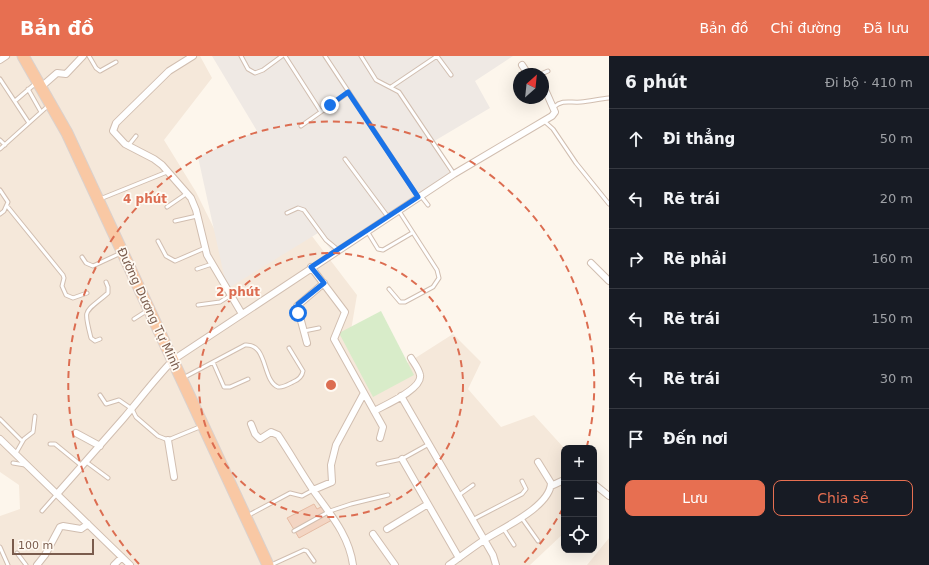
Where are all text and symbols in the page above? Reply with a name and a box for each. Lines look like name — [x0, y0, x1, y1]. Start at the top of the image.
text: Bản đồ — [20, 17, 94, 39]
text: Bản đồ — [699, 20, 748, 36]
text: Chỉ đường — [770, 20, 841, 36]
text: Đã lưu — [863, 20, 909, 36]
north arrow — [513, 68, 549, 104]
text: 6 phút — [625, 72, 687, 92]
text: Đi bộ · 410 m — [825, 75, 913, 90]
route end — [321, 96, 339, 114]
icon: ahead — [625, 128, 647, 150]
text: Đi thẳng — [663, 130, 735, 148]
text: 50 m — [880, 131, 913, 146]
icon: left — [625, 188, 647, 210]
text: Rẽ trái — [663, 190, 720, 208]
text: 20 m — [880, 191, 913, 206]
text: 4 phút — [123, 192, 167, 206]
street label: Đường Dương Tự Minh — [114, 245, 184, 373]
icon: right — [625, 248, 647, 270]
text: Rẽ phải — [663, 250, 727, 268]
text: 160 m — [871, 251, 913, 266]
text: 2 phút — [216, 285, 260, 299]
route start — [289, 304, 307, 322]
icon: left — [625, 308, 647, 330]
text: Rẽ trái — [663, 310, 720, 328]
text: 150 m — [871, 311, 913, 326]
icon: left — [625, 368, 647, 390]
text: Rẽ trái — [663, 370, 720, 388]
text: 30 m — [880, 371, 913, 386]
centre of rings — [324, 378, 338, 392]
icon: arrive — [625, 428, 647, 450]
text: Đến nơi — [663, 430, 728, 448]
map controls — [561, 445, 597, 553]
button: + — [561, 445, 597, 481]
button: Lưu — [625, 480, 765, 516]
button: Chia sẻ — [773, 480, 913, 516]
button: − — [561, 481, 597, 517]
button: locate — [561, 517, 597, 553]
scale bar — [12, 537, 94, 556]
text: 100 m — [18, 539, 53, 552]

